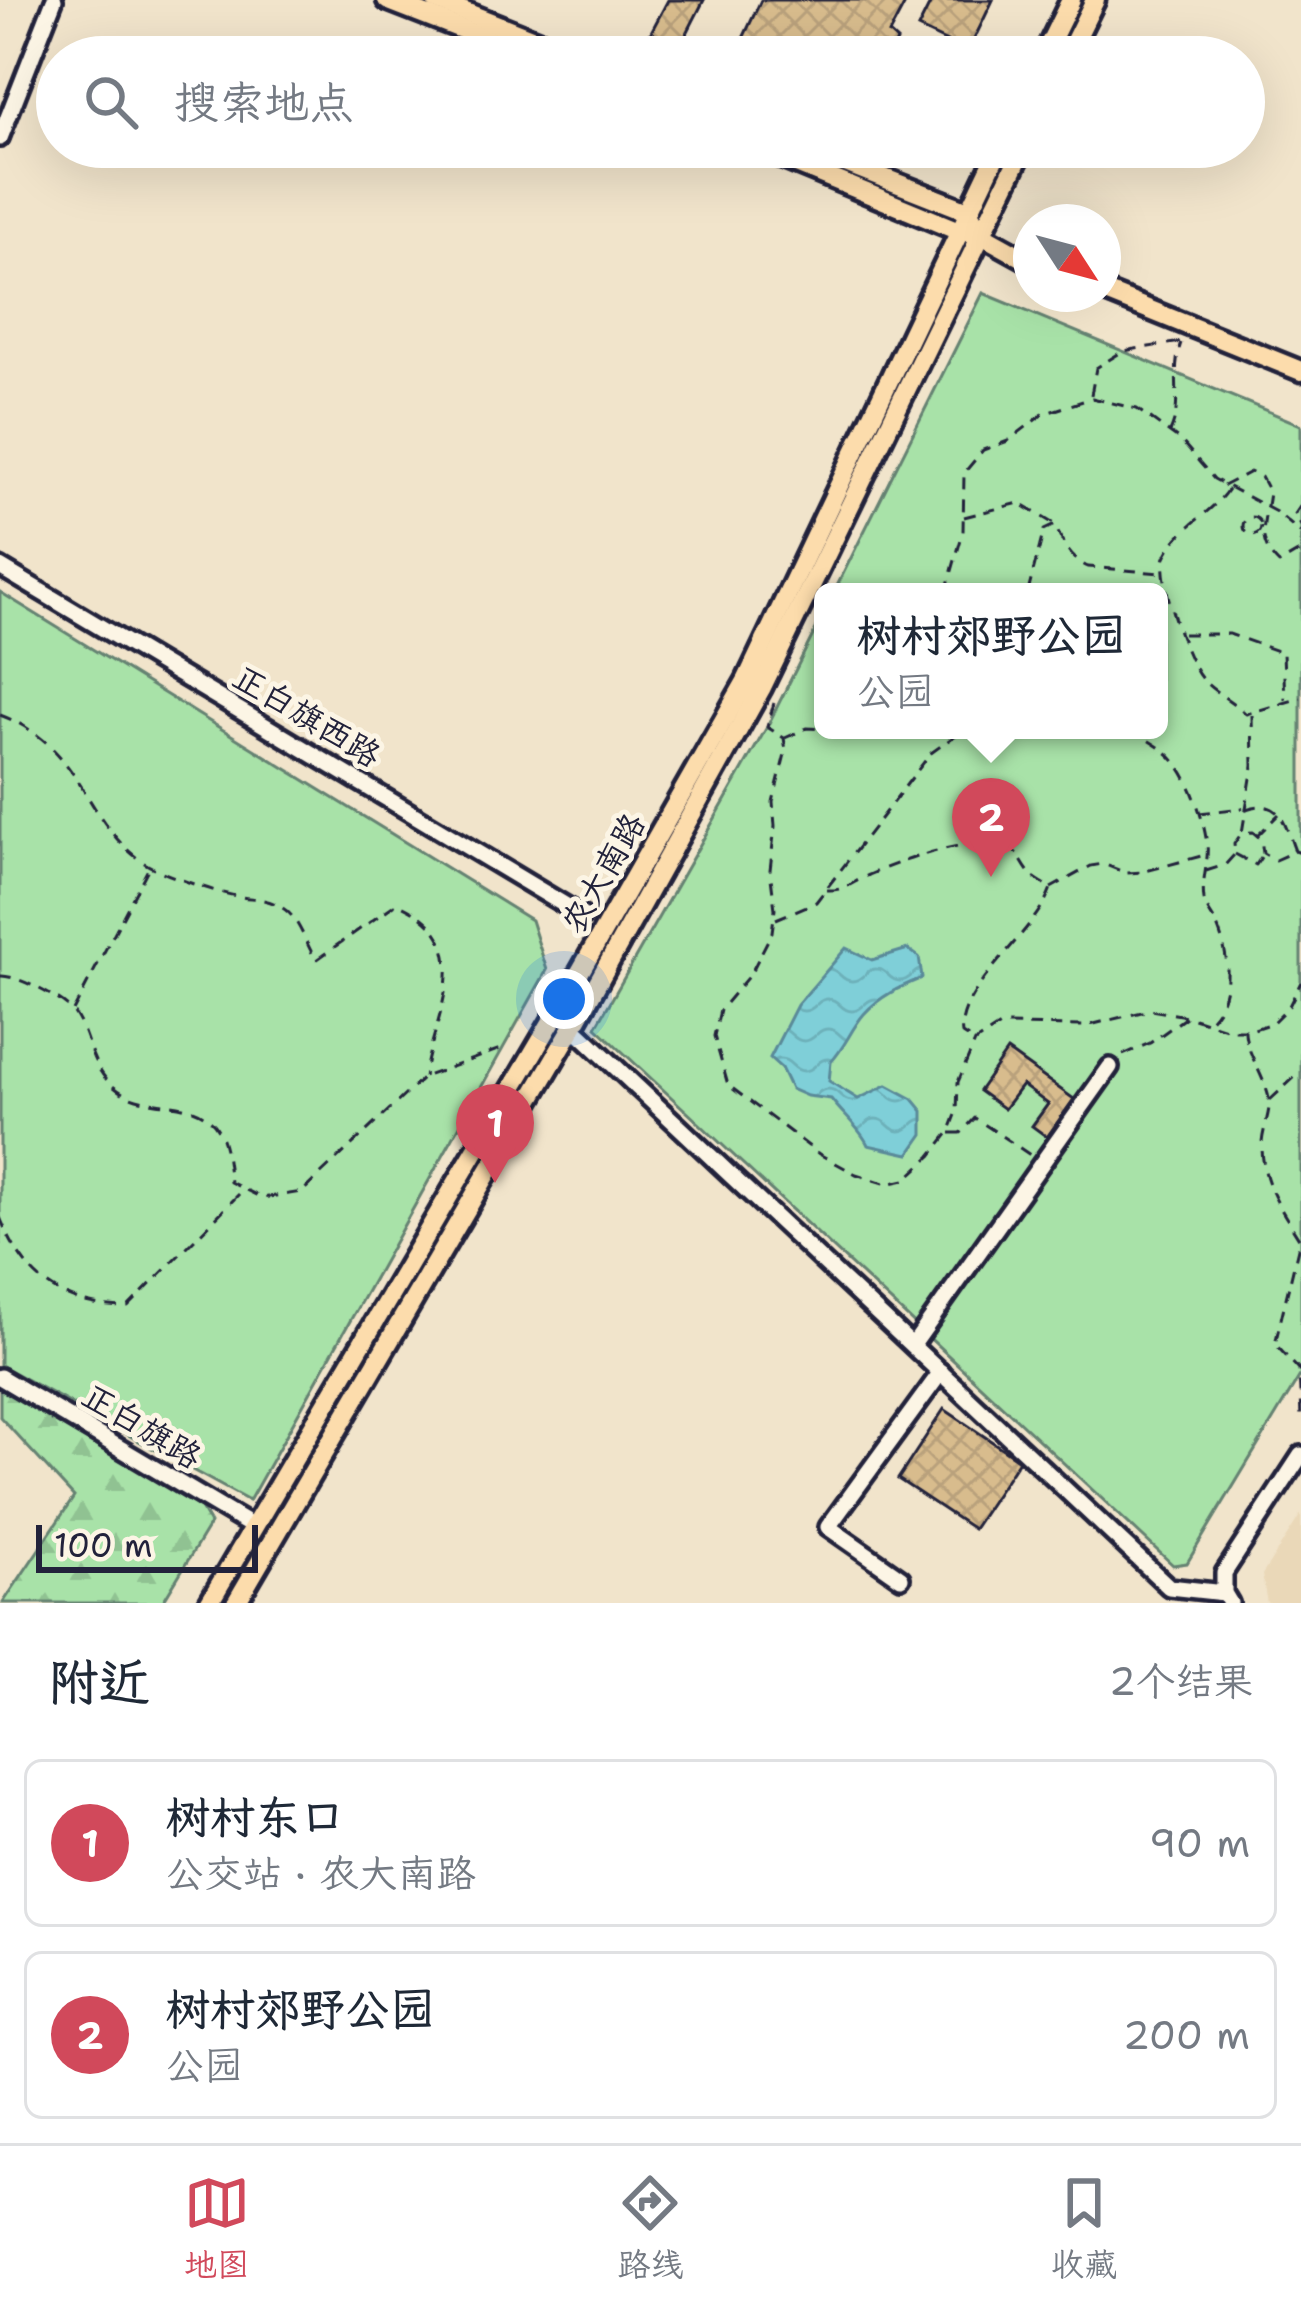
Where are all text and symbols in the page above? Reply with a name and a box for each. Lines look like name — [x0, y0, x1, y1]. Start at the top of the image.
search box — [36, 36, 1265, 168]
icon: search — [78, 69, 144, 135]
text: 搜索地点 — [174, 72, 354, 132]
north arrow — [1013, 204, 1121, 312]
popup — [814, 583, 1168, 739]
text: 树村郊野公园 — [856, 605, 1126, 665]
street label: 正白旗西路 — [225, 654, 389, 778]
text: 公园 — [856, 665, 934, 717]
pin: 2 — [952, 778, 1030, 877]
street label: 农大南路 — [551, 805, 655, 941]
your location — [534, 969, 594, 1029]
pin: 1 — [456, 1084, 534, 1183]
street label: 正白旗路 — [74, 1373, 210, 1479]
scale bar — [36, 1519, 258, 1572]
text: 100 m — [54, 1523, 153, 1568]
text: 附近 — [48, 1648, 150, 1716]
text: 2个结果 — [1109, 1655, 1253, 1707]
text: 树村东口 — [165, 1787, 345, 1847]
text: 1 — [81, 1817, 99, 1869]
text: 90 m — [1149, 1817, 1250, 1869]
text: 公交站 · 农大南路 — [165, 1847, 476, 1899]
text: 树村郊野公园 — [165, 1979, 435, 2039]
text: 2 — [76, 2009, 104, 2061]
text: 200 m — [1123, 2009, 1250, 2061]
text: 公园 — [165, 2039, 243, 2091]
tab: 地图 — [184, 2170, 250, 2287]
tab: 路线 — [617, 2170, 683, 2287]
tab: 收藏 — [1051, 2170, 1117, 2287]

